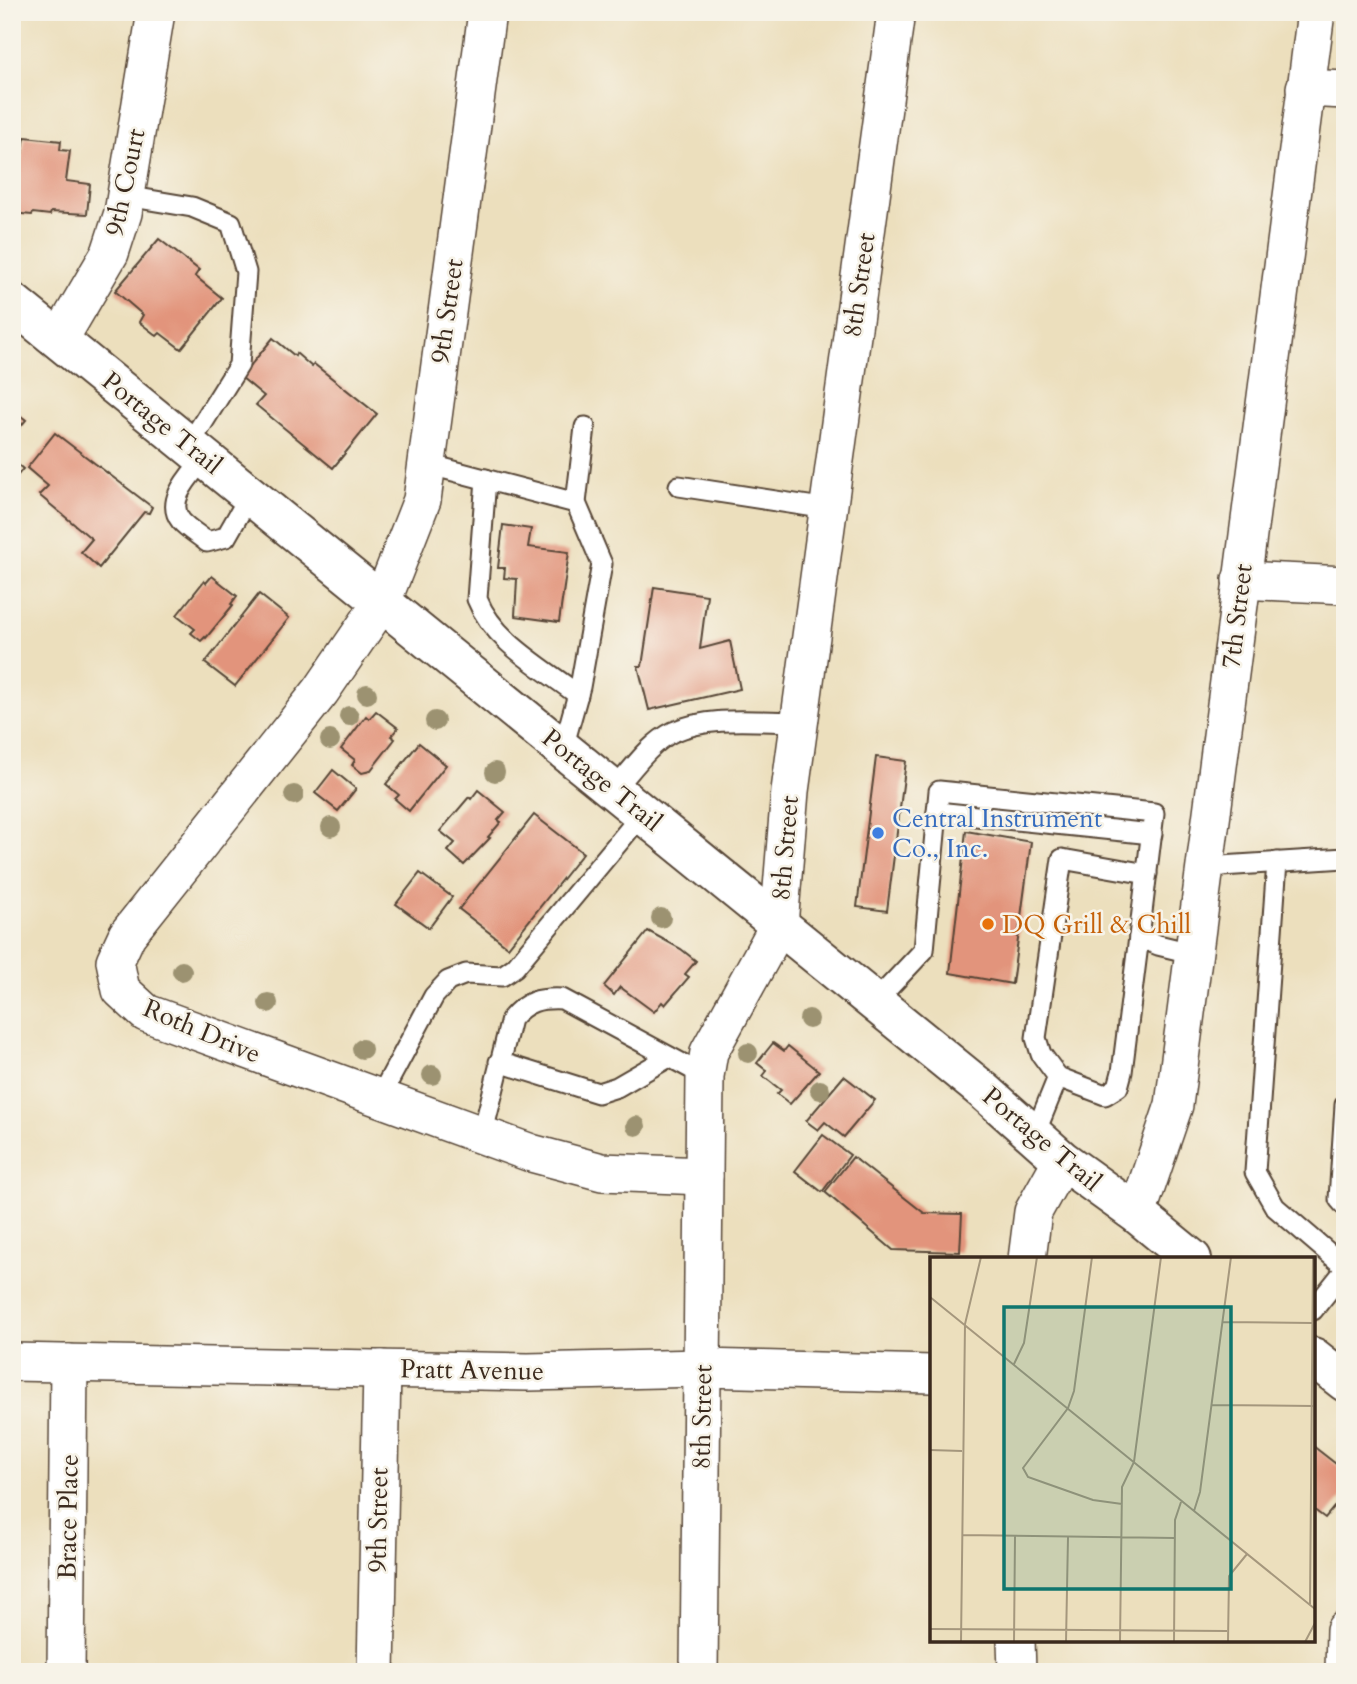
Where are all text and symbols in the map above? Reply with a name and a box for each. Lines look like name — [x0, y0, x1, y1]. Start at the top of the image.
street label: 9th Court — [97, 125, 153, 239]
street label: 8th Street — [834, 230, 884, 340]
street label: 9th Street — [422, 256, 472, 366]
street label: Portage Trail — [94, 364, 230, 483]
street label: 7th Street — [1213, 562, 1261, 670]
street label: Portage Trail — [534, 721, 670, 840]
street label: 8th Street — [763, 794, 807, 902]
place label: Central Instrument Co., Inc. — [892, 801, 1102, 866]
marker: Central Instrument Co., Inc. — [870, 825, 886, 841]
place label: DQ Grill & Chill — [1002, 907, 1192, 942]
marker: DQ Grill & Chill — [980, 916, 996, 932]
street label: Roth Drive — [138, 991, 266, 1071]
street label: Portage Trail — [975, 1079, 1109, 1199]
inset map — [930, 1257, 1315, 1642]
street label: Pratt Avenue — [400, 1351, 544, 1389]
street label: 8th Street — [684, 1364, 720, 1470]
street label: Brace Place — [49, 1454, 87, 1580]
street label: 9th Street — [360, 1467, 396, 1573]

